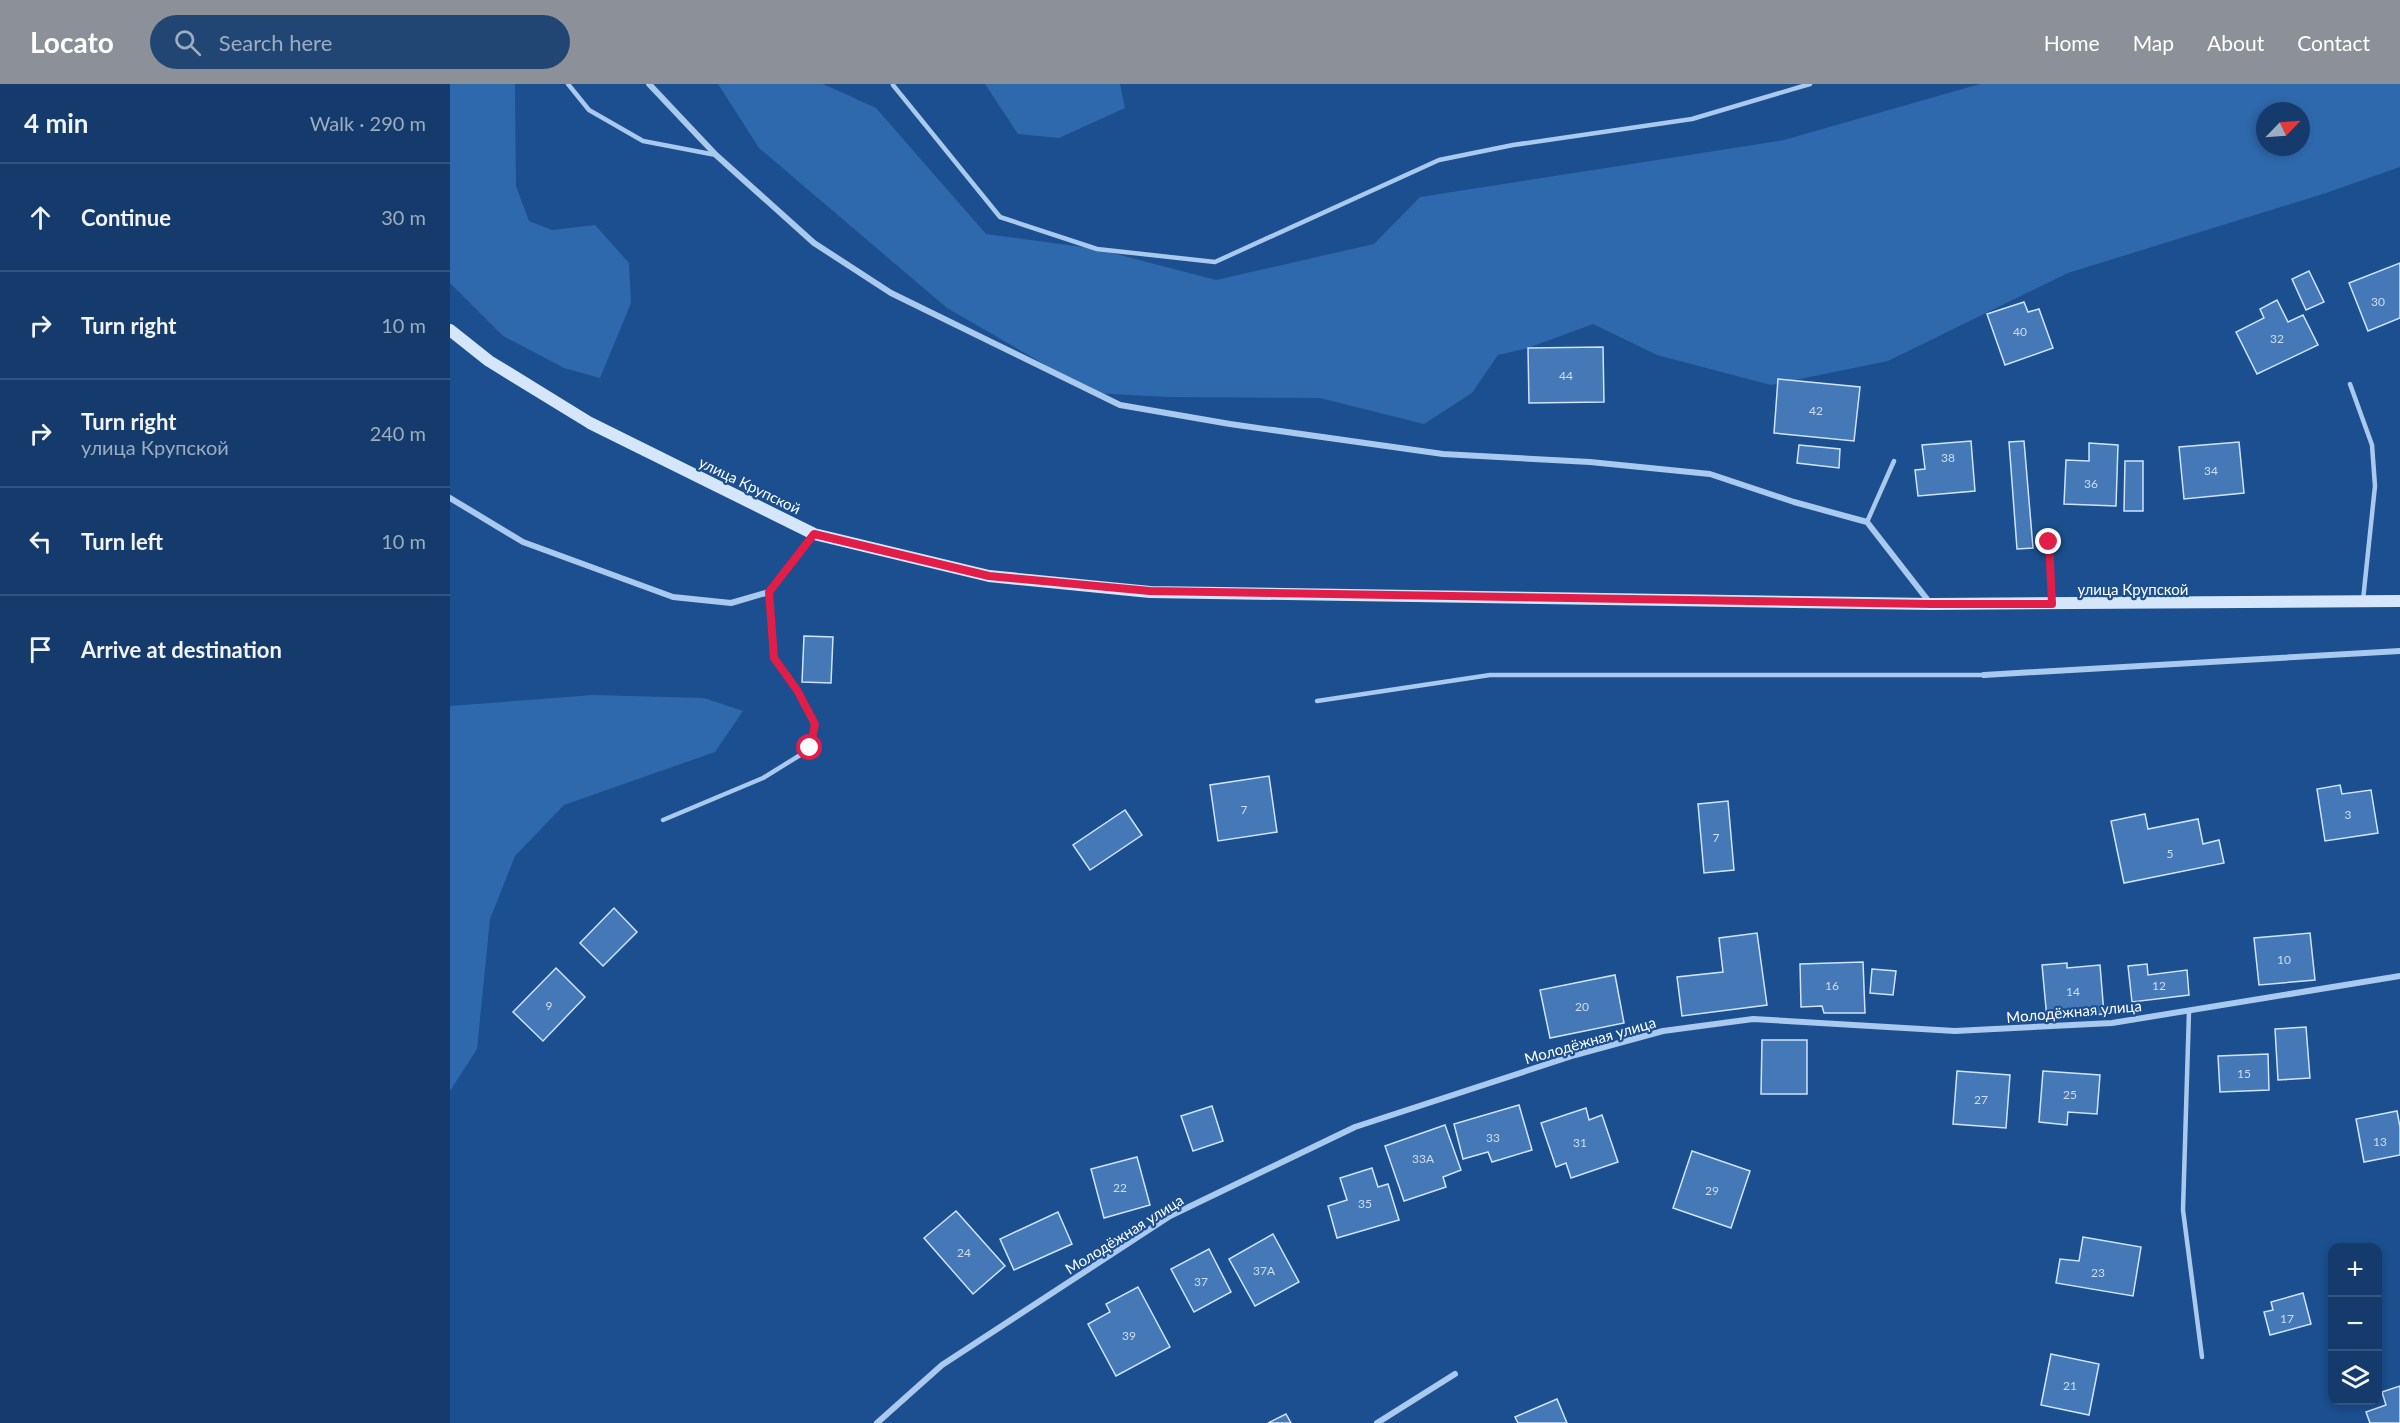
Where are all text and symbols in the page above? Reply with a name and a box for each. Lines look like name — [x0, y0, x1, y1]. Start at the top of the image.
search box — [150, 15, 570, 69]
text: Locato — [30, 25, 114, 59]
icon: search — [171, 26, 204, 59]
text: Search here — [219, 29, 332, 56]
text: Home — [2044, 30, 2100, 55]
text: Map — [2133, 30, 2174, 55]
text: About — [2207, 30, 2264, 55]
text: Contact — [2297, 30, 2370, 55]
north arrow — [2256, 102, 2310, 156]
text: 4 min — [24, 107, 88, 139]
text: Walk · 290 m — [310, 111, 426, 135]
icon: ahead — [24, 201, 57, 234]
text: Continue — [81, 204, 171, 231]
text: 30 m — [381, 205, 426, 229]
house number: 30 — [2371, 294, 2385, 309]
icon: right — [24, 309, 57, 342]
text: Turn right — [81, 312, 176, 339]
text: 10 m — [381, 313, 426, 337]
house number: 40 — [2013, 324, 2027, 339]
house number: 32 — [2270, 331, 2284, 346]
house number: 44 — [1559, 368, 1573, 383]
house number: 42 — [1809, 403, 1823, 418]
text: Turn right — [81, 408, 176, 435]
icon: right — [24, 417, 57, 450]
text: 240 m — [370, 421, 426, 445]
text: улица Крупской — [81, 435, 229, 459]
house number: 38 — [1941, 450, 1955, 465]
street label: улица Крупской — [696, 453, 804, 517]
house number: 34 — [2204, 463, 2218, 478]
house number: 36 — [2084, 476, 2098, 491]
icon: left — [24, 525, 57, 558]
text: Turn left — [81, 528, 163, 555]
route end — [2035, 528, 2061, 554]
text: 10 m — [381, 529, 426, 553]
street label: улица Крупской — [2078, 580, 2188, 598]
icon: arrive — [24, 633, 57, 666]
text: Arrive at destination — [81, 636, 282, 663]
route start — [796, 734, 822, 760]
house number: 7 — [1241, 802, 1248, 817]
house number: 3 — [2345, 807, 2352, 822]
house number: 7 — [1713, 830, 1720, 845]
house number: 5 — [2167, 846, 2174, 861]
house number: 10 — [2277, 952, 2291, 967]
house number: 16 — [1825, 978, 1839, 993]
house number: 12 — [2152, 978, 2166, 993]
house number: 14 — [2066, 984, 2080, 999]
street label: Молодёжная улица — [2006, 996, 2142, 1026]
house number: 9 — [546, 998, 553, 1013]
house number: 20 — [1575, 999, 1589, 1014]
street label: Молодёжная улица — [1522, 1013, 1658, 1067]
house number: 15 — [2237, 1066, 2251, 1081]
house number: 25 — [2063, 1087, 2077, 1102]
house number: 27 — [1974, 1092, 1988, 1107]
house number: 33 — [1486, 1130, 1500, 1145]
house number: 13 — [2373, 1134, 2387, 1149]
house number: 31 — [1573, 1135, 1587, 1150]
house number: 33А — [1412, 1151, 1435, 1166]
house number: 22 — [1113, 1180, 1127, 1195]
house number: 29 — [1705, 1183, 1719, 1198]
street label: Молодёжная улица — [1062, 1190, 1186, 1278]
house number: 35 — [1358, 1196, 1372, 1211]
map controls — [2328, 1243, 2382, 1405]
button: + — [2328, 1243, 2382, 1297]
house number: 24 — [957, 1245, 971, 1260]
house number: 37А — [1253, 1263, 1276, 1278]
house number: 23 — [2091, 1265, 2105, 1280]
house number: 37 — [1194, 1274, 1208, 1289]
button: − — [2328, 1297, 2382, 1351]
house number: 17 — [2280, 1311, 2294, 1326]
house number: 39 — [1122, 1328, 1136, 1343]
button: layers — [2328, 1351, 2382, 1405]
house number: 21 — [2063, 1378, 2077, 1393]

